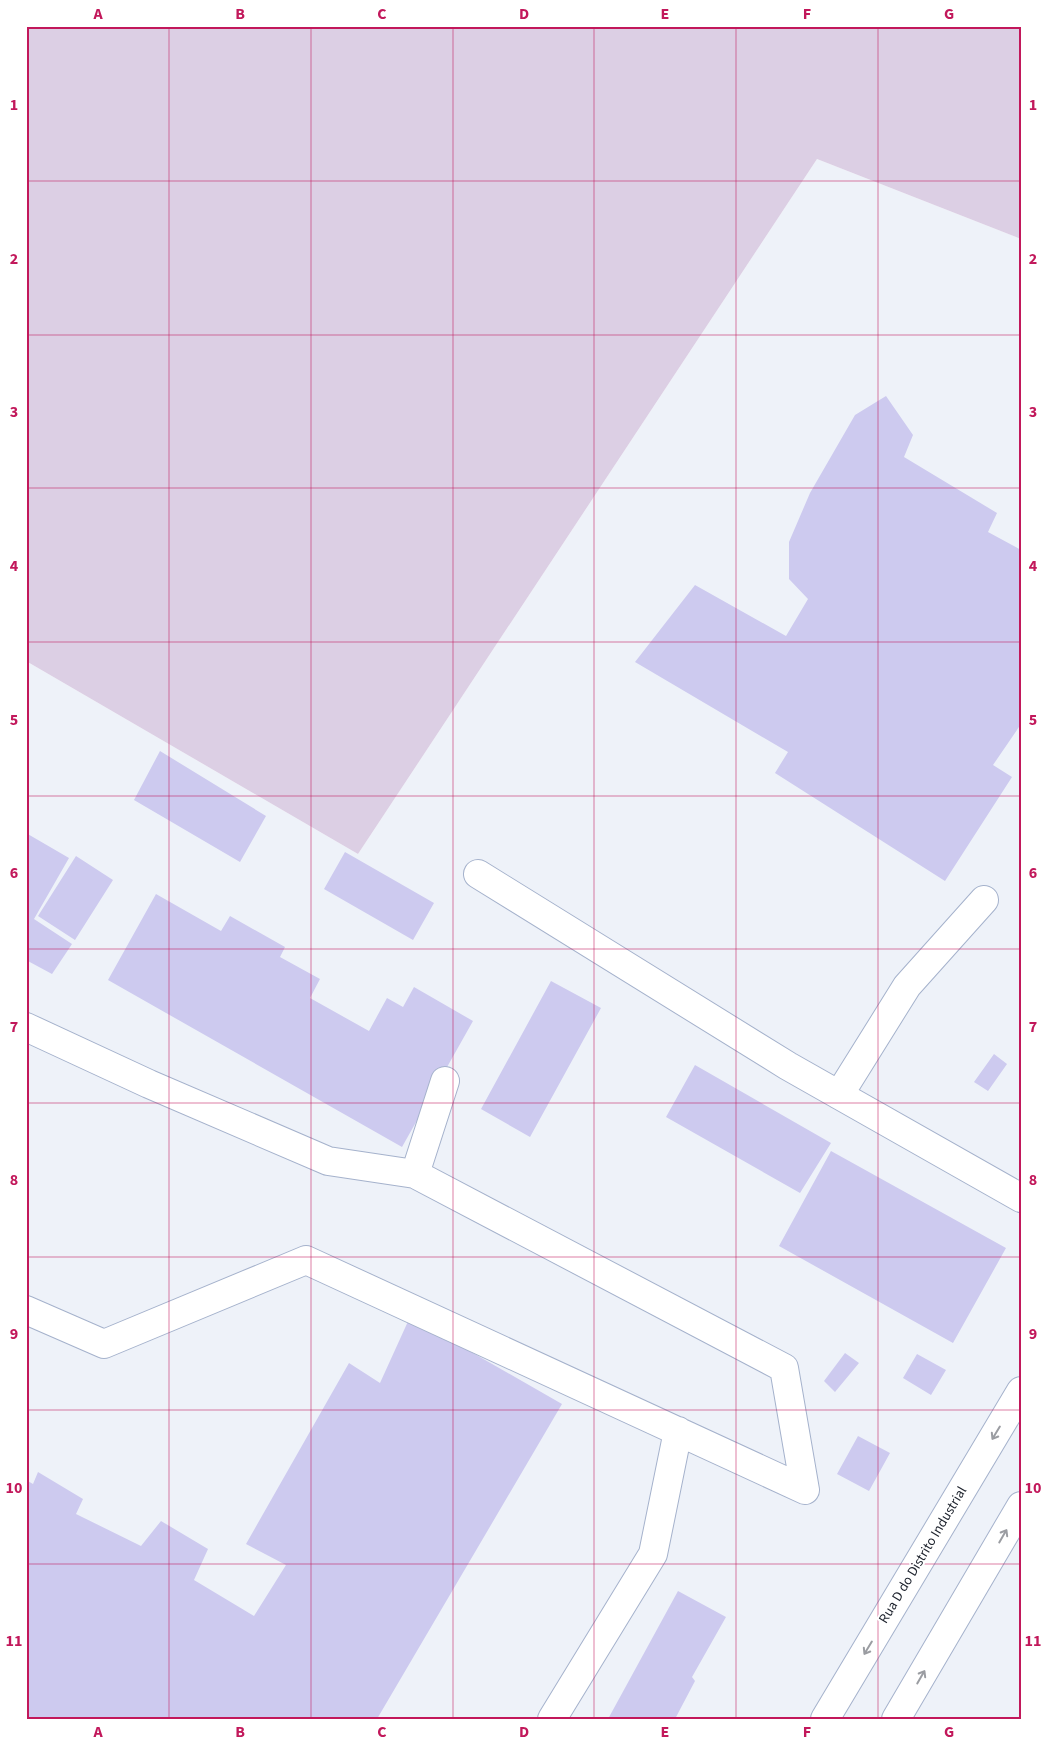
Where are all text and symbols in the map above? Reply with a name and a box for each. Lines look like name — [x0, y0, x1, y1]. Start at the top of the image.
text: A — [92, 3, 103, 25]
text: B — [235, 3, 245, 25]
text: C — [377, 3, 387, 25]
text: D — [519, 3, 529, 25]
text: E — [661, 3, 669, 25]
text: F — [803, 3, 811, 25]
text: G — [944, 3, 954, 25]
text: 1 — [10, 94, 18, 116]
text: 1 — [1029, 94, 1037, 116]
text: 2 — [10, 248, 18, 270]
text: 2 — [1029, 248, 1037, 270]
text: 3 — [10, 401, 18, 423]
text: 3 — [1029, 401, 1037, 423]
text: 4 — [10, 555, 19, 577]
text: 4 — [1029, 555, 1038, 577]
text: 5 — [10, 709, 18, 731]
text: 5 — [1029, 709, 1037, 731]
text: 6 — [10, 862, 18, 884]
text: 6 — [1029, 862, 1037, 884]
text: 7 — [10, 1016, 18, 1038]
text: 7 — [1029, 1016, 1037, 1038]
text: 8 — [10, 1169, 18, 1191]
text: 8 — [1029, 1169, 1037, 1191]
text: 9 — [10, 1323, 18, 1345]
text: 9 — [1029, 1323, 1037, 1345]
one-way arrow — [990, 1426, 1000, 1440]
text: 10 — [6, 1477, 22, 1499]
text: 10 — [1025, 1477, 1041, 1499]
street label: Rua D do Distrito Industrial — [874, 1482, 972, 1627]
one-way arrow — [998, 1530, 1008, 1544]
text: 11 — [6, 1630, 22, 1652]
text: 11 — [1025, 1630, 1041, 1652]
one-way arrow — [862, 1640, 872, 1654]
one-way arrow — [916, 1669, 926, 1684]
text: A — [92, 1721, 103, 1743]
text: B — [235, 1721, 245, 1743]
text: C — [377, 1721, 387, 1743]
text: D — [519, 1721, 529, 1743]
text: E — [661, 1721, 669, 1743]
text: F — [803, 1721, 811, 1743]
text: G — [944, 1721, 954, 1743]

